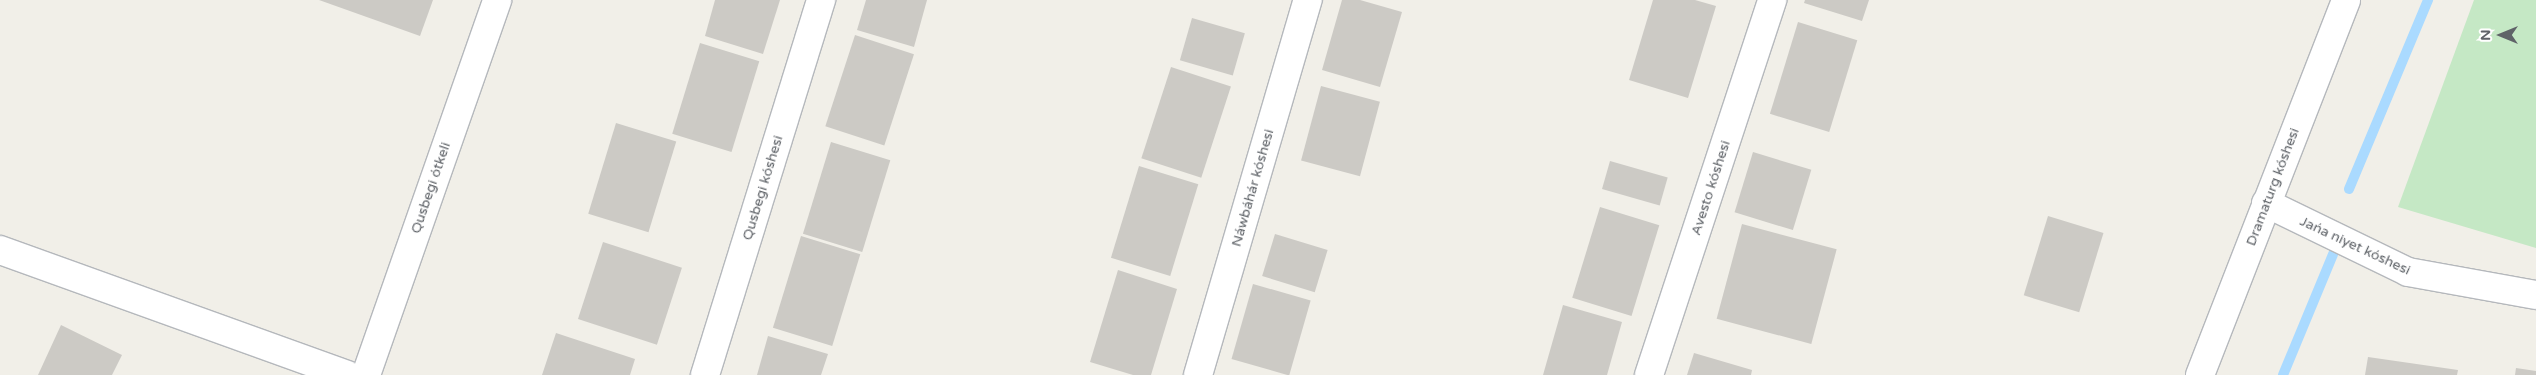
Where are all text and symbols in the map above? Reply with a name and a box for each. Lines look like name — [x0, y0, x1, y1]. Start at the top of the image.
north arrow — [2476, 10, 2526, 60]
text: N — [2477, 29, 2494, 41]
street label: Dramaturg kóshesi — [2243, 126, 2303, 248]
street label: Náwbáhár kóshesi — [1228, 127, 1278, 249]
street label: Qusbegi kóshesi — [739, 134, 787, 242]
street label: Avesto kóshesi — [1688, 138, 1734, 238]
street label: Qusbegi ótkeli — [408, 140, 454, 236]
street label: Jańa niyet kóshesi — [2297, 213, 2413, 279]

